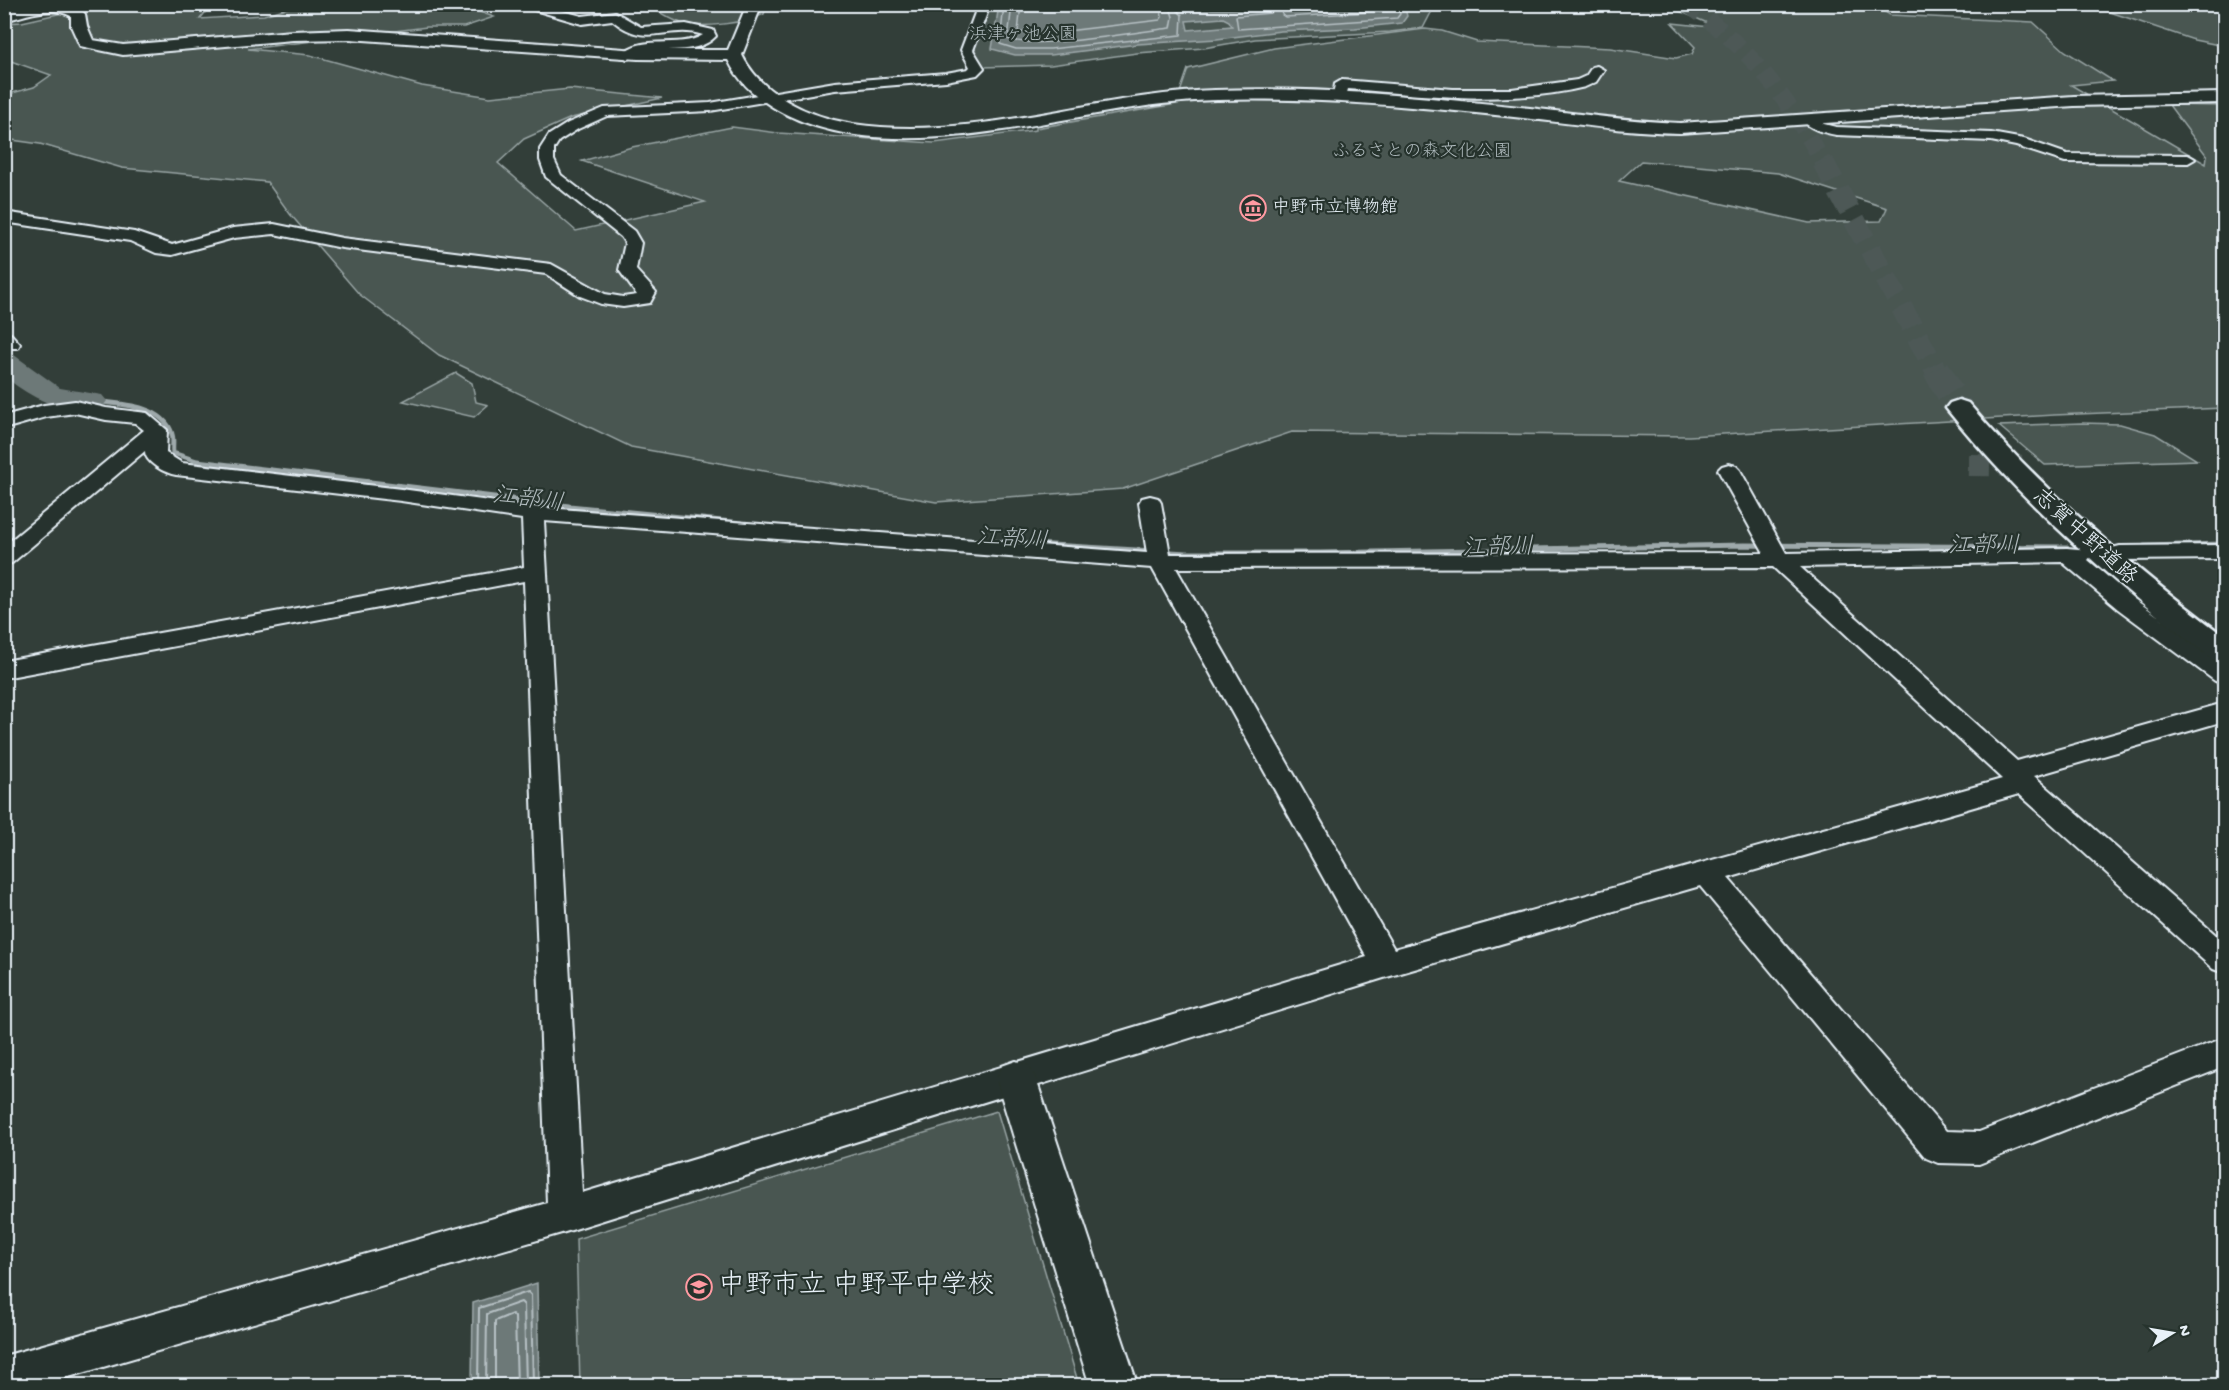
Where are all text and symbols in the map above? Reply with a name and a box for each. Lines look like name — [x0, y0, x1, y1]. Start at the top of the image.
park label: 浜津ヶ池公園 — [969, 24, 1077, 46]
park label: ふるさとの森文化公園 — [1332, 141, 1512, 163]
museum icon: 中野市立博物館 — [1238, 193, 1268, 223]
place label: 中野市立博物館 — [1272, 197, 1398, 219]
water label: 江部川 — [491, 482, 565, 520]
street label: 志賀中野道路 — [2026, 483, 2143, 592]
water label: 江部川 — [975, 524, 1049, 558]
water label: 江部川 — [1948, 533, 2020, 562]
water label: 江部川 — [1462, 534, 1534, 564]
place label: 中野市立 中野平中学校 — [718, 1270, 994, 1303]
school or university icon: 中野市立 中野平中学校 — [684, 1272, 714, 1302]
north arrow — [2142, 1303, 2202, 1363]
text: N — [2173, 1324, 2194, 1338]

